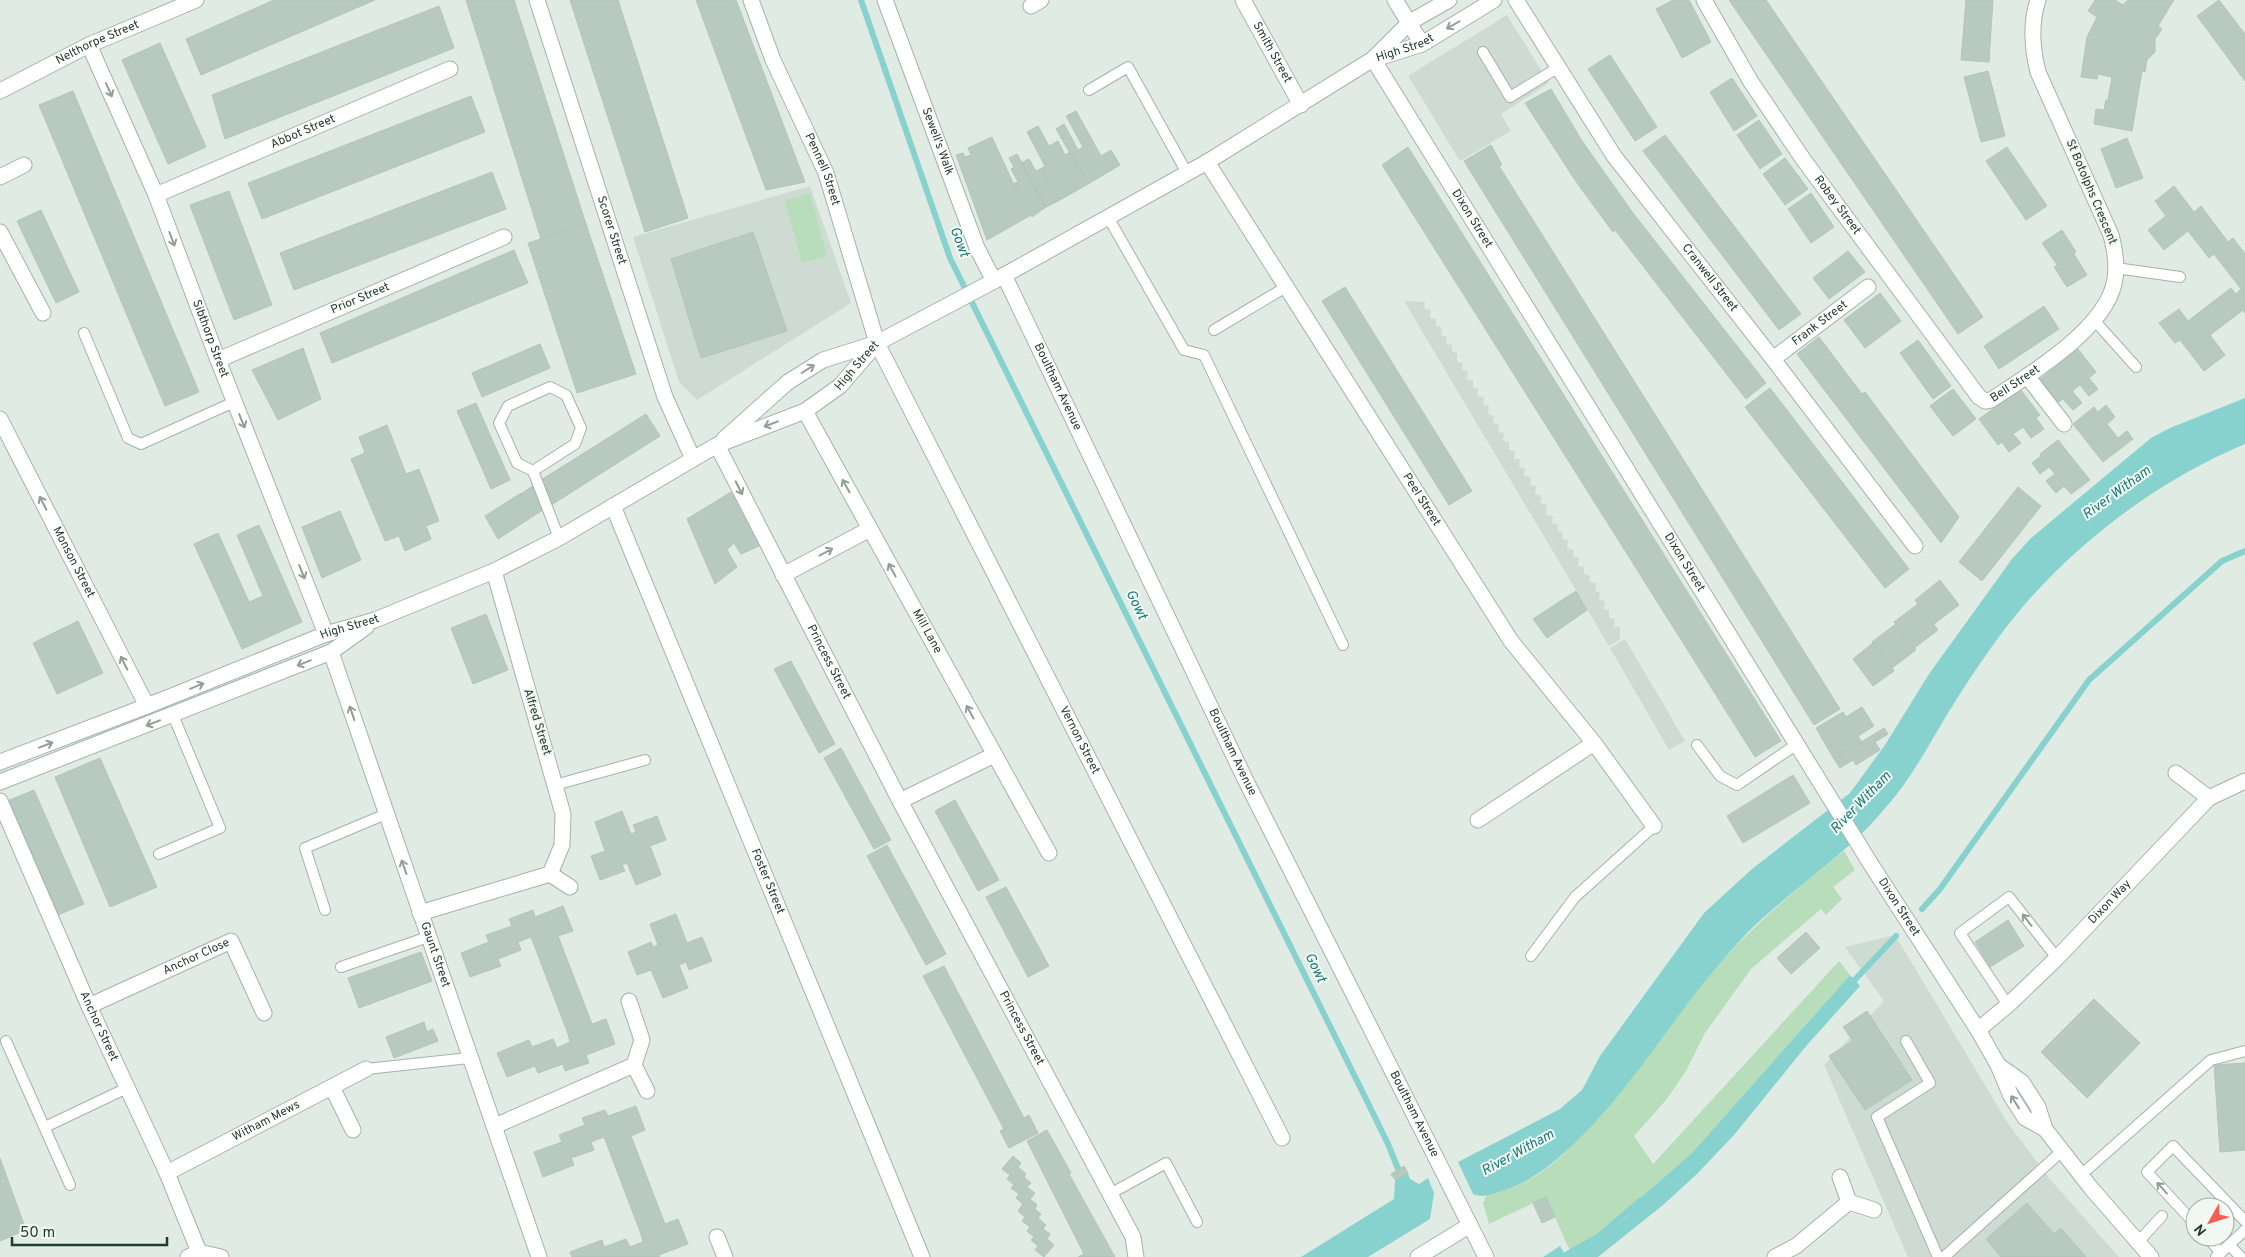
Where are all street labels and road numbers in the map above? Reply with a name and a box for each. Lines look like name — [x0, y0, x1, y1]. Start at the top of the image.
street label: Nelthorpe Street — [53, 17, 142, 69]
street label: Smith Street — [1249, 19, 1295, 86]
street label: High Street — [1374, 30, 1437, 66]
street label: Sewell's Walk — [918, 105, 957, 178]
street label: Abbot Street — [268, 111, 338, 153]
street label: Pennell Street — [800, 131, 843, 208]
street label: St Botolphs Crescent — [2062, 137, 2120, 247]
street label: Robey Street — [1810, 172, 1864, 238]
street label: Dixon Street — [1448, 186, 1496, 251]
street label: Scorer Street — [593, 194, 630, 267]
street label: Cranwell Street — [1678, 240, 1741, 315]
street label: Prior Street — [329, 279, 392, 318]
street label: Frank Street — [1789, 297, 1851, 350]
street label: Sibthorp Street — [188, 298, 232, 380]
street label: High Street — [831, 338, 883, 394]
street label: Boultham Avenue — [1030, 341, 1085, 433]
street label: Bell Street — [1987, 362, 2043, 406]
street label: Peel Street — [1399, 470, 1444, 529]
street label: Monson Street — [49, 524, 98, 601]
street label: Dixon Street — [1660, 530, 1709, 595]
street label: Mill Lane — [908, 607, 946, 657]
street label: High Street — [318, 611, 382, 644]
street label: Princess Street — [803, 622, 854, 702]
street label: Alfred Street — [519, 687, 555, 757]
street label: Vernon Street — [1055, 704, 1103, 777]
street label: Boultham Avenue — [1205, 706, 1260, 798]
street label: Foster Street — [747, 846, 788, 917]
street label: Dixon Street — [1874, 875, 1923, 940]
street label: Dixon Way — [2085, 876, 2135, 928]
street label: Gaunt Street — [416, 920, 454, 990]
street label: Anchor Close — [160, 935, 232, 979]
street label: Princess Street — [995, 988, 1048, 1068]
street label: Anchor Street — [76, 989, 122, 1064]
street label: Boultham Avenue — [1385, 1068, 1442, 1160]
street label: Witham Mews — [230, 1097, 303, 1145]

